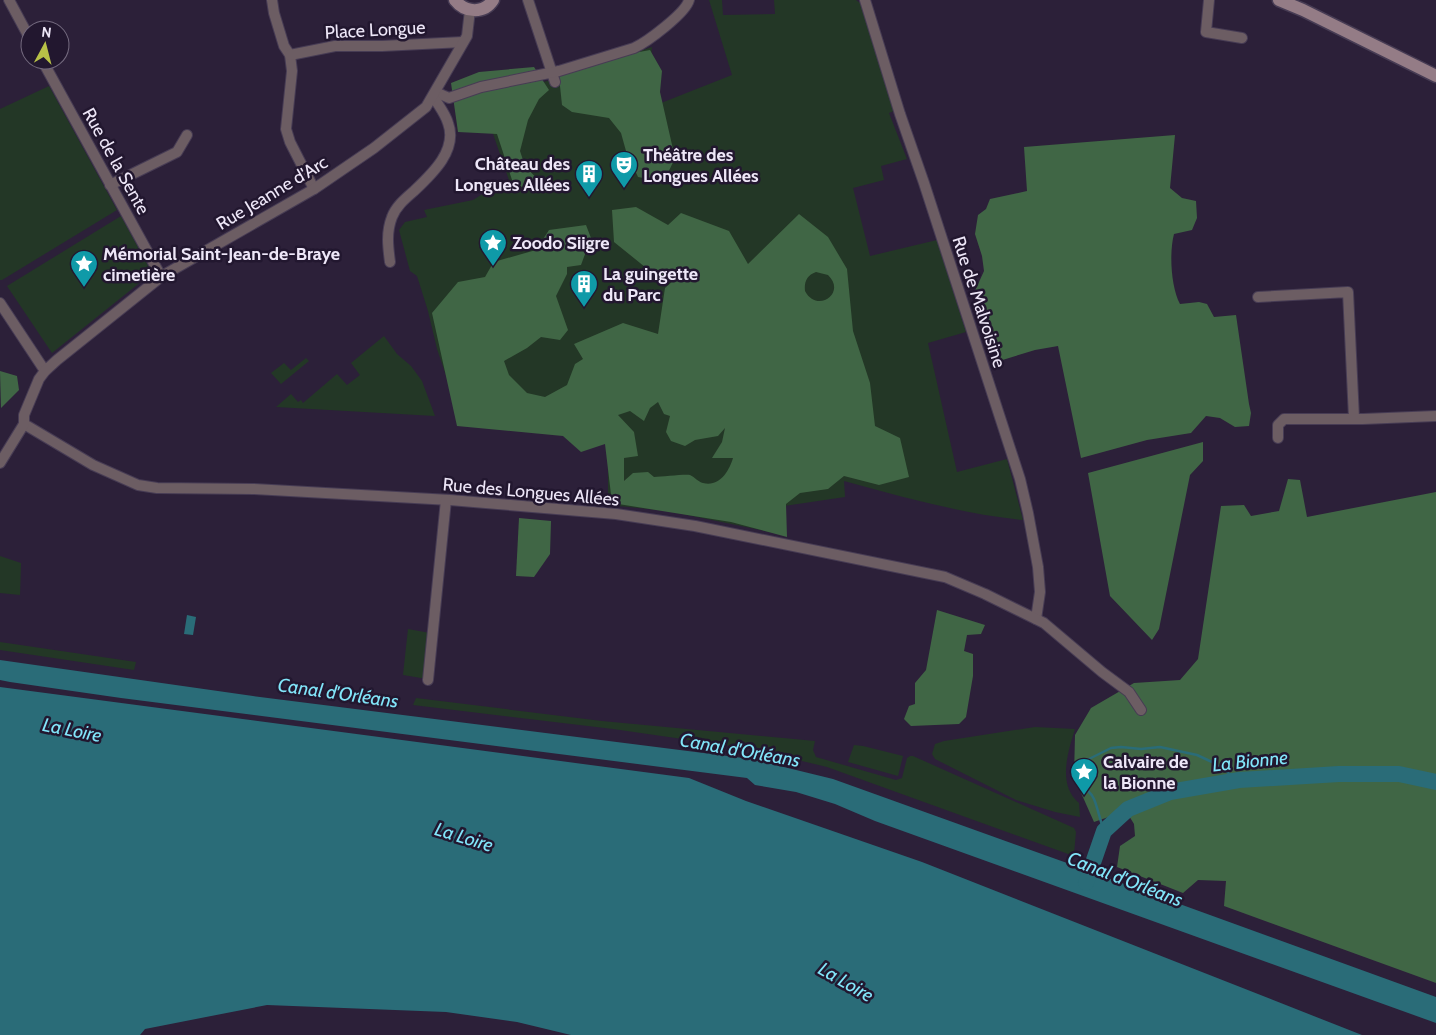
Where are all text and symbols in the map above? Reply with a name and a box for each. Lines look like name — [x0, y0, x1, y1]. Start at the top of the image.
street label: Place Longue — [324, 16, 426, 44]
north arrow — [20, 20, 70, 70]
text: N — [41, 23, 53, 42]
street label: Rue de la Sente — [78, 104, 154, 218]
place label: Théâtre des Longues Allées — [643, 144, 759, 187]
theatre icon: Théâtre des Longues Allées — [609, 150, 639, 189]
street label: Rue Jeanne d'Arc — [212, 151, 332, 235]
place label: Château des Longues Allées — [454, 153, 570, 196]
building icon: Château des Longues Allées — [574, 159, 604, 198]
place icon: Zoodo Siigre — [478, 228, 508, 267]
place label: Zoodo Siigre — [512, 232, 610, 254]
street label: Rue de Malvoisine — [947, 234, 1011, 370]
place label: Mémorial Saint-Jean-de-Braye cimetière — [103, 243, 340, 286]
place icon: Mémorial Saint-Jean-de-Braye cimetière — [69, 249, 99, 288]
place label: La guingette du Parc — [603, 263, 698, 306]
building icon: La guingette du Parc — [569, 269, 599, 308]
street label: Rue des Longues Allées — [442, 473, 620, 511]
water label: Canal d'Orléans — [276, 673, 400, 713]
water label: La Loire — [40, 713, 104, 747]
water label: Canal d'Orléans — [678, 728, 802, 772]
water label: La Bionne — [1211, 746, 1289, 776]
place label: Calvaire de la Bionne — [1103, 751, 1188, 794]
place icon: Calvaire de la Bionne — [1069, 757, 1099, 796]
water label: La Loire — [432, 817, 496, 857]
water label: Canal d'Orléans — [1064, 846, 1186, 912]
water label: La Loire — [814, 957, 878, 1007]

